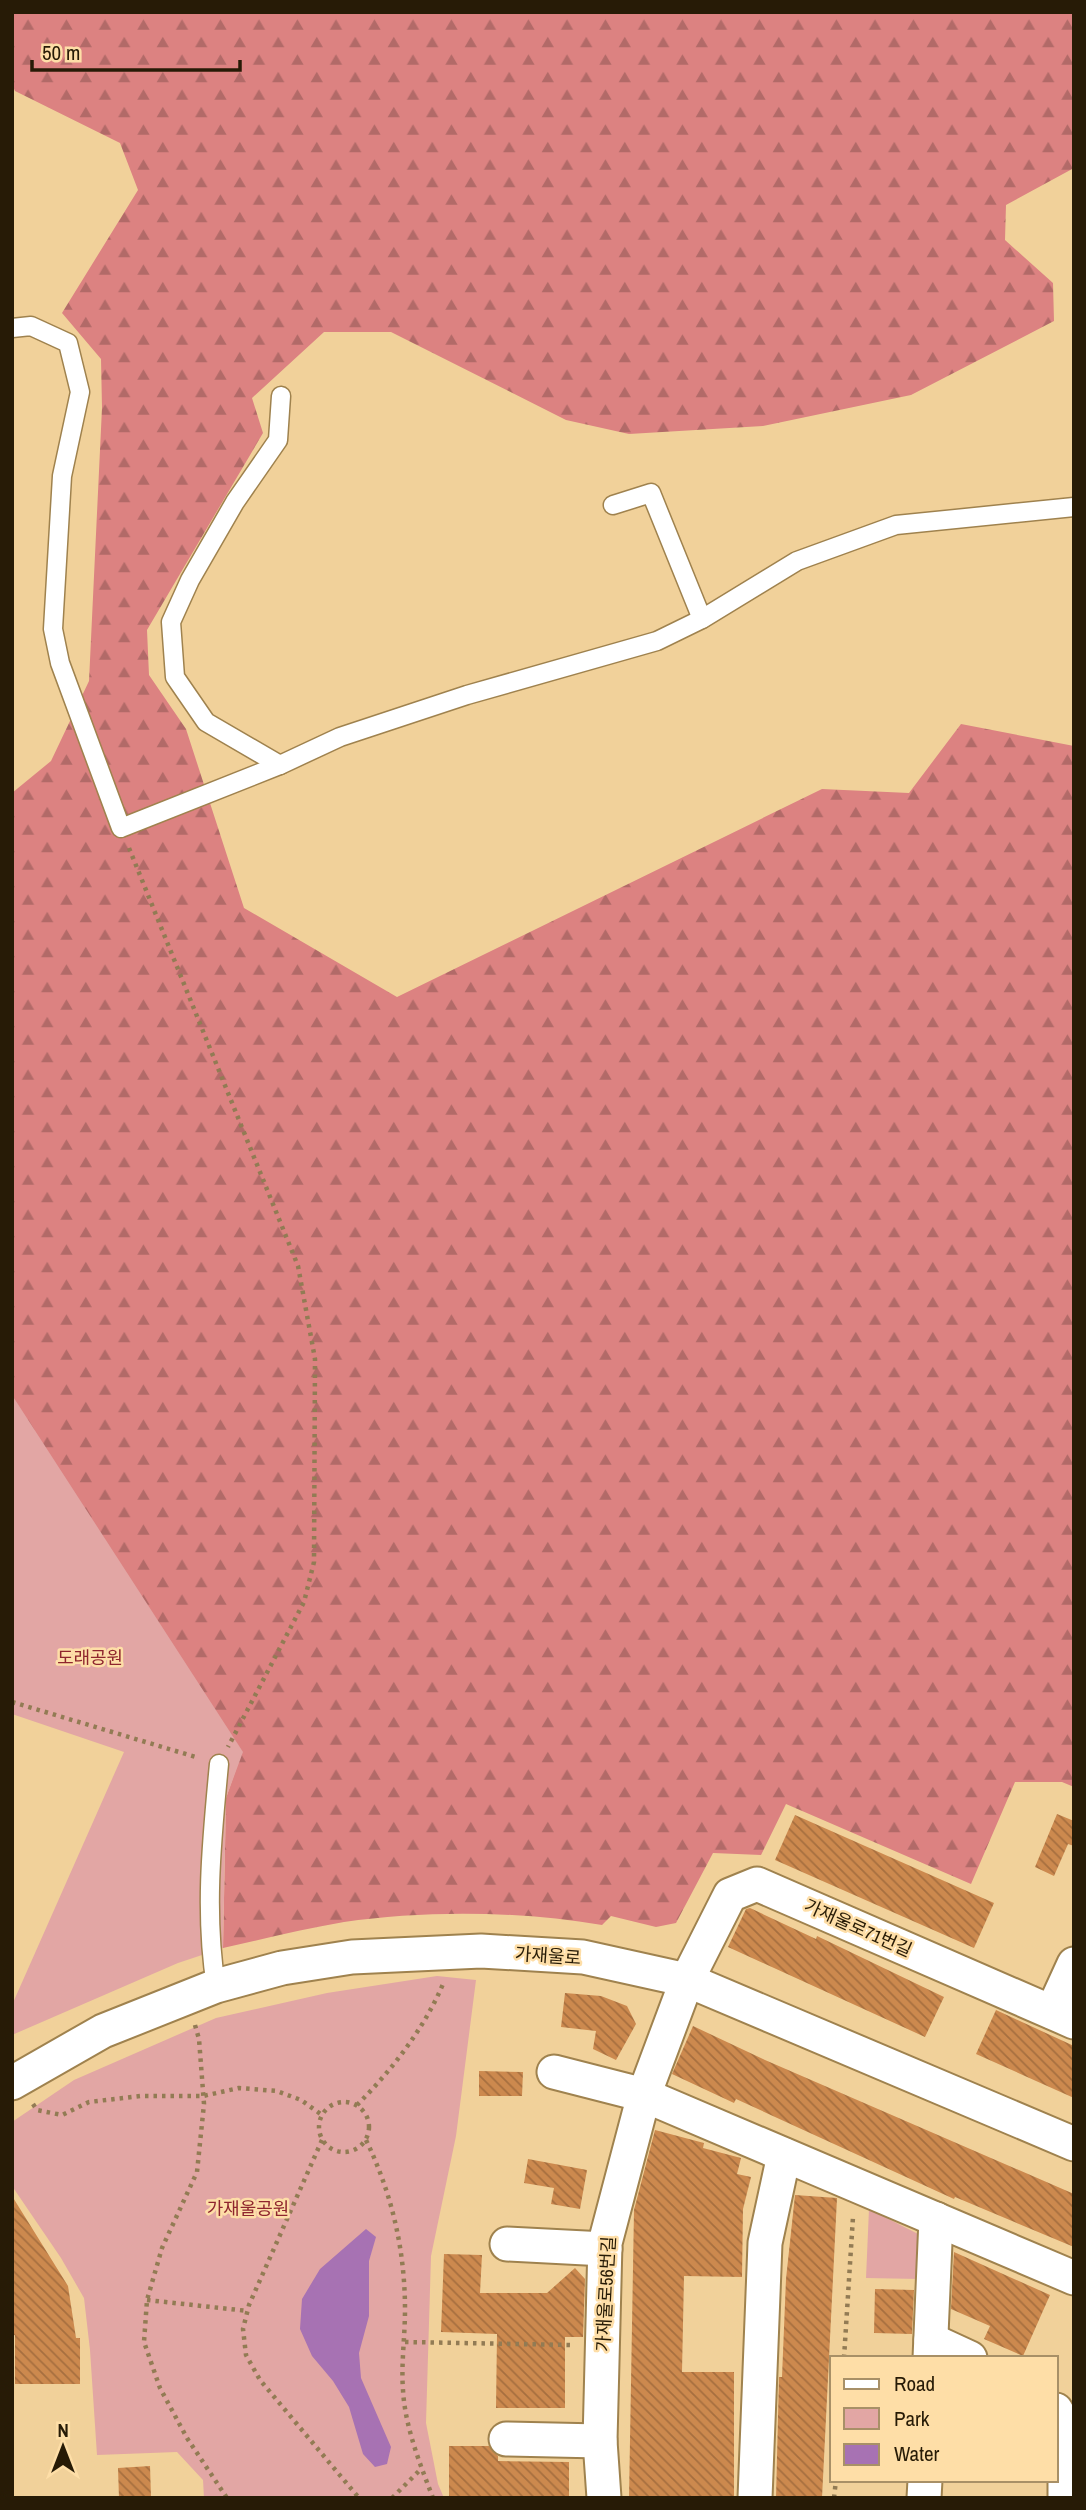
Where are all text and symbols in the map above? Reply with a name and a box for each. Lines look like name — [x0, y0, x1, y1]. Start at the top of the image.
scale bar — [32, 28, 240, 72]
text: 50 m — [42, 38, 80, 67]
park label: 도래공원 — [57, 1645, 123, 1670]
street label: 가재울로71번길 — [800, 1893, 916, 1963]
street label: 가재울로 — [514, 1941, 582, 1970]
park label: 가재울공원 — [207, 2196, 289, 2221]
street label: 가재울로56번길 — [590, 2236, 621, 2352]
legend — [830, 2356, 1058, 2482]
text: Road — [894, 2369, 935, 2398]
text: Park — [894, 2404, 930, 2433]
north arrow — [28, 2412, 98, 2482]
text: N — [57, 2417, 69, 2443]
text: Water — [894, 2439, 940, 2468]

